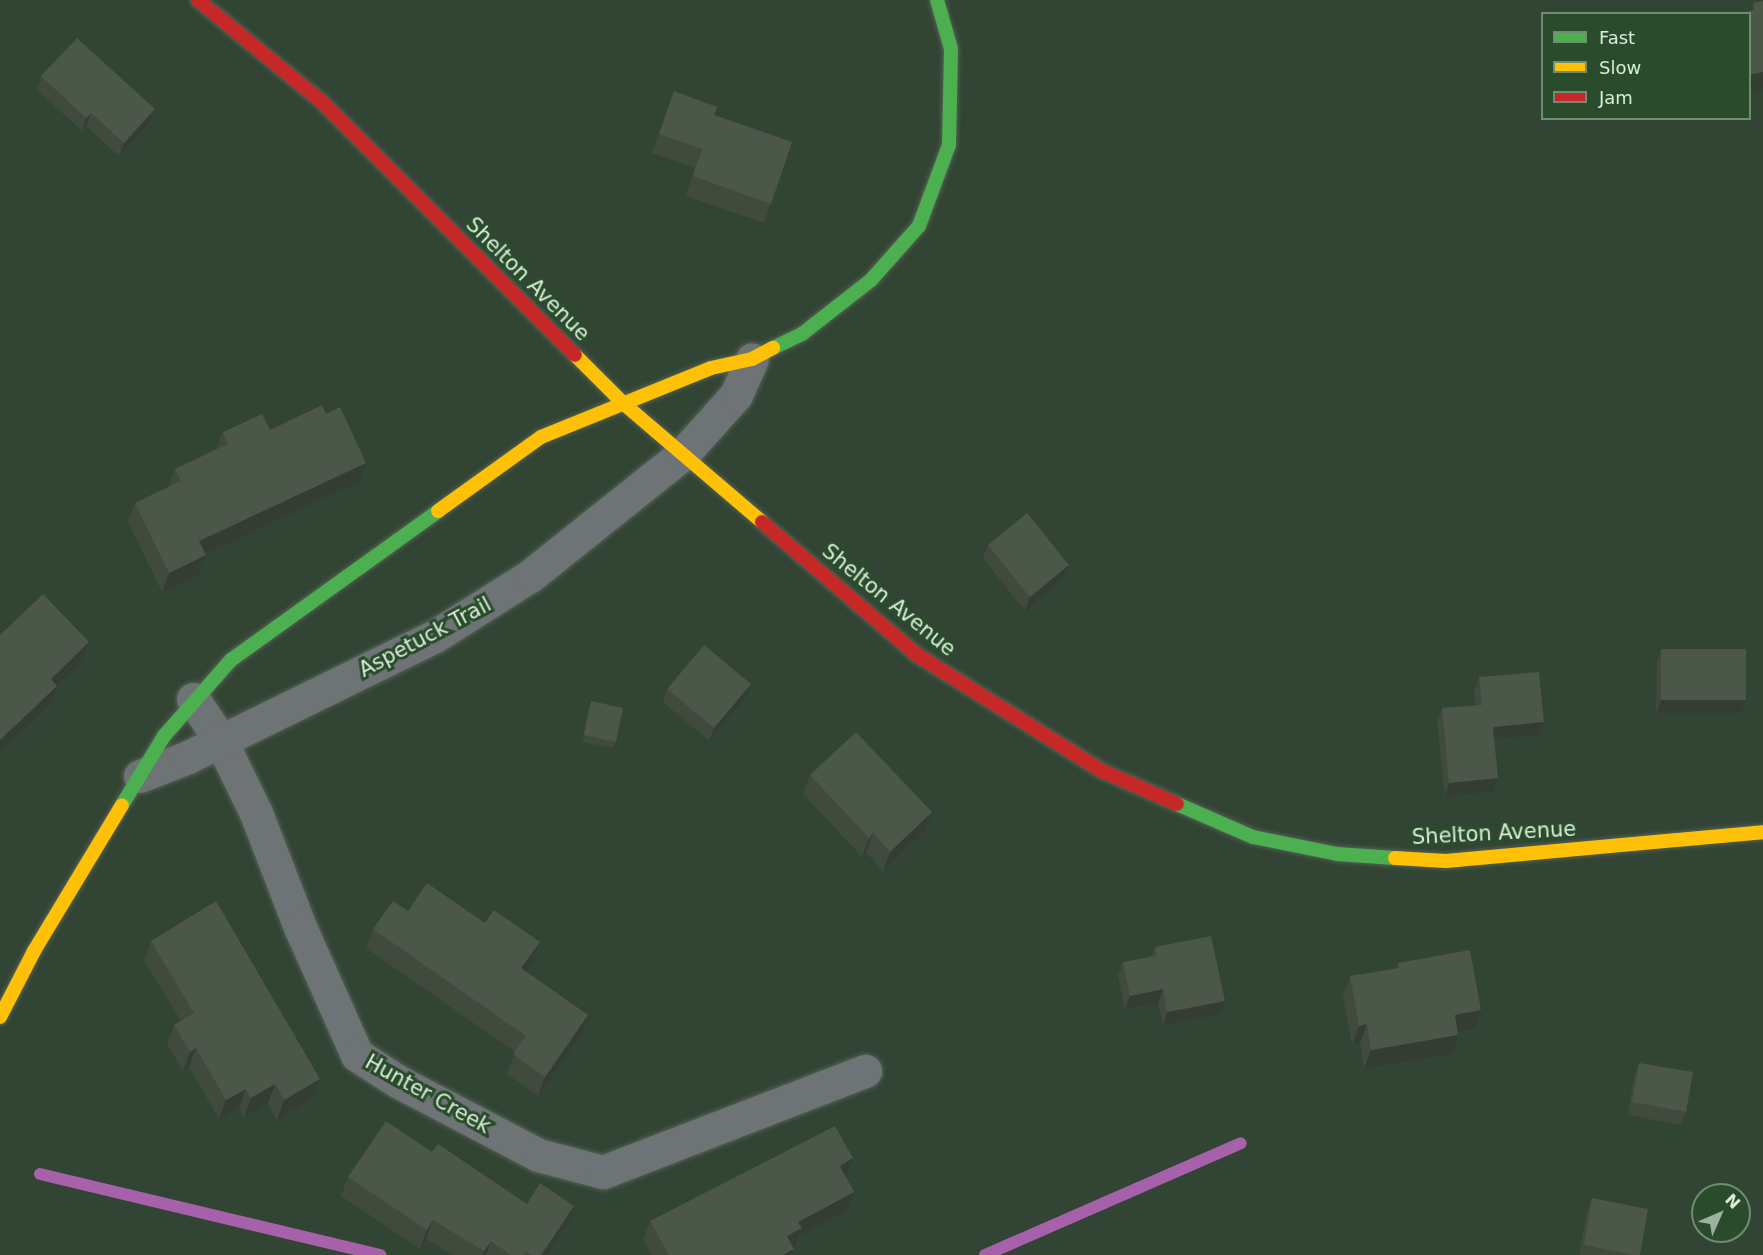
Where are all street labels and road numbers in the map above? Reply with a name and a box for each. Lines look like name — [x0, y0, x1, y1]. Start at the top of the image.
street label: Shelton Avenue — [461, 212, 595, 346]
street label: Shelton Avenue — [817, 538, 961, 662]
street label: Aspetuck Trail — [354, 592, 496, 682]
street label: Shelton Avenue — [1411, 816, 1577, 850]
street label: Hunter Creek — [361, 1049, 495, 1139]

